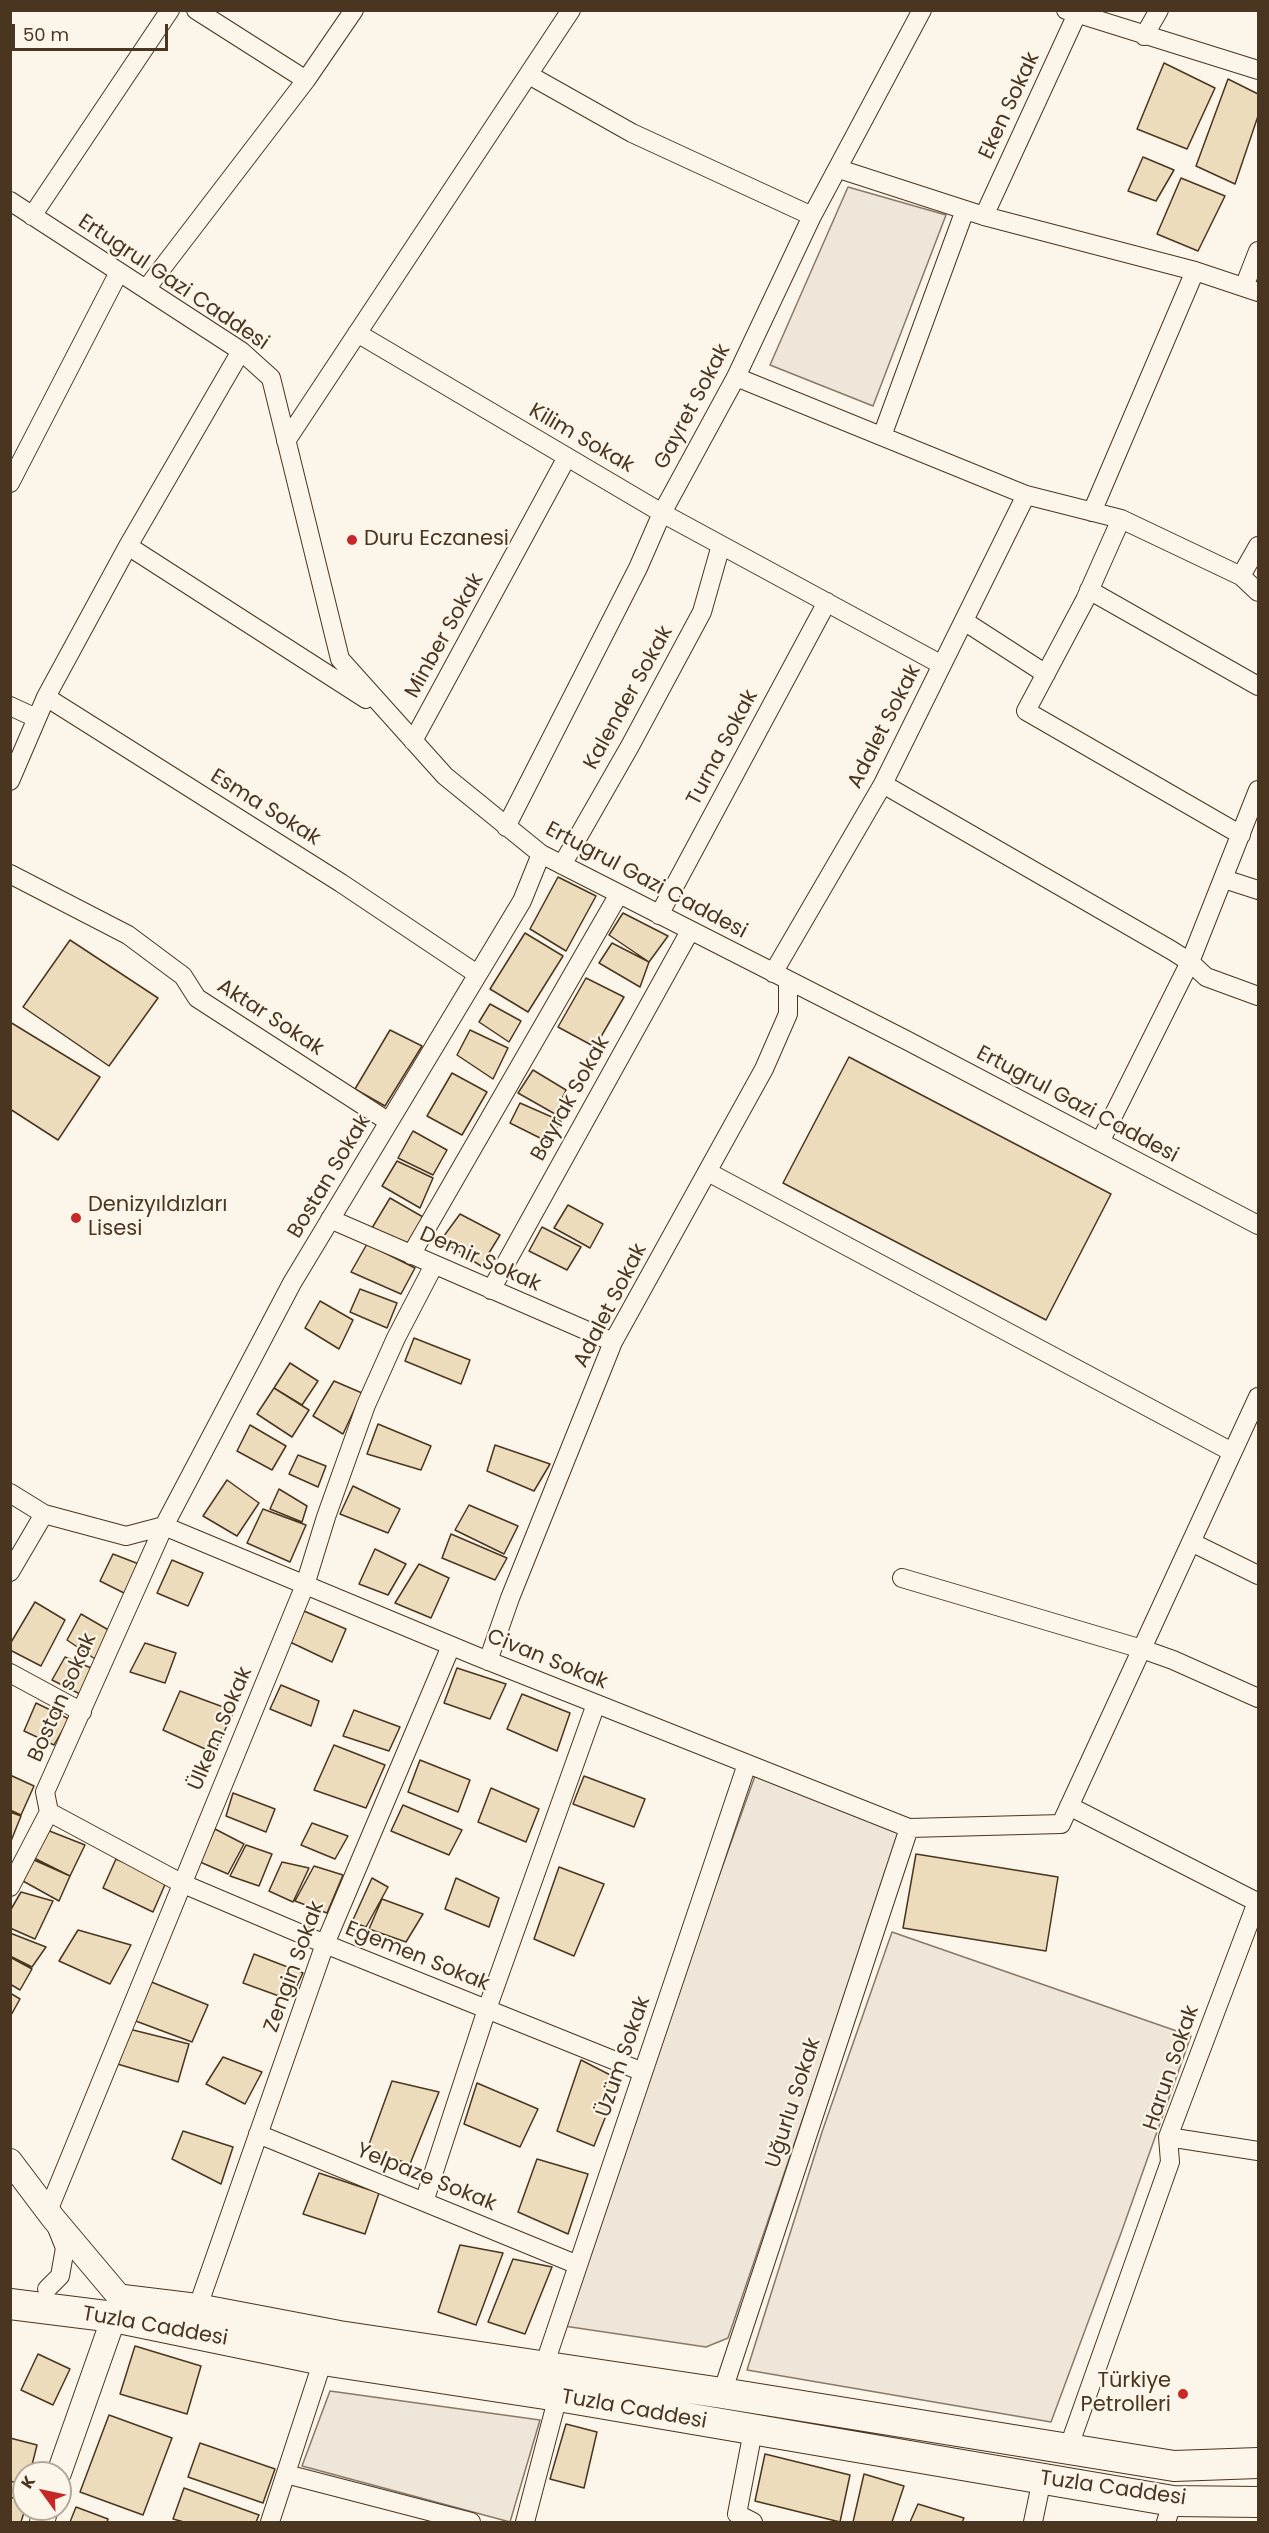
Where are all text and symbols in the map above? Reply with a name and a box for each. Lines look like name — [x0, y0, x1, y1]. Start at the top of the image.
scale bar — [15, 12, 171, 50]
text: 50 m — [23, 22, 69, 47]
street label: Eken Sokak — [974, 48, 1046, 164]
street label: Ertugrul Gazi Caddesi — [73, 210, 273, 356]
street label: Gayret Sokak — [649, 340, 737, 474]
street label: Kilim Sokak — [524, 399, 638, 479]
place label: Duru Eczanesi — [364, 527, 509, 553]
marker: Duru Eczanesi — [345, 533, 359, 547]
street label: Minber Sokak — [400, 569, 490, 703]
street label: Kalender Sokak — [579, 622, 679, 774]
street label: Adalet Sokak — [843, 661, 927, 793]
street label: Turna Sokak — [682, 686, 764, 810]
street label: Esma Sokak — [205, 764, 325, 852]
street label: Ertugrul Gazi Caddesi — [541, 817, 751, 945]
street label: Aktar Sokak — [212, 974, 328, 1062]
street label: Bayrak Sokak — [526, 1032, 616, 1166]
street label: Ertugrul Gazi Caddesi — [972, 1041, 1182, 1169]
street label: Bostan Sokak — [283, 1111, 377, 1243]
place label: Denizyıldızları Lisesi — [88, 1193, 227, 1243]
marker: Denizyıldızları Lisesi — [69, 1211, 83, 1225]
street label: Demir Sokak — [416, 1222, 544, 1298]
street label: Adalet Sokak — [569, 1240, 653, 1372]
street label: Civan Sokak — [483, 1624, 611, 1696]
street label: Bostan sokak — [23, 1630, 103, 1766]
street label: Ülkem Sokak — [184, 1663, 258, 1795]
street label: Zengin Sokak — [260, 1898, 330, 2036]
street label: Egemen Sokak — [341, 1917, 493, 1997]
street label: Üzüm Sokak — [592, 1993, 656, 2121]
street label: Harun Sokak — [1139, 2002, 1205, 2134]
street label: Uğurlu Sokak — [761, 2035, 827, 2171]
street label: Yelpaze Sokak — [352, 2138, 500, 2218]
street label: Tuzla Caddesi — [80, 2302, 230, 2352]
place label: Türkiye Petrolleri — [1081, 2369, 1171, 2419]
street label: Tuzla Caddesi — [559, 2385, 709, 2435]
marker: Türkiye Petrolleri — [1176, 2387, 1190, 2401]
north arrow — [12, 2461, 72, 2521]
street label: Tuzla Caddesi — [1038, 2466, 1188, 2512]
text: K — [15, 2471, 41, 2493]

